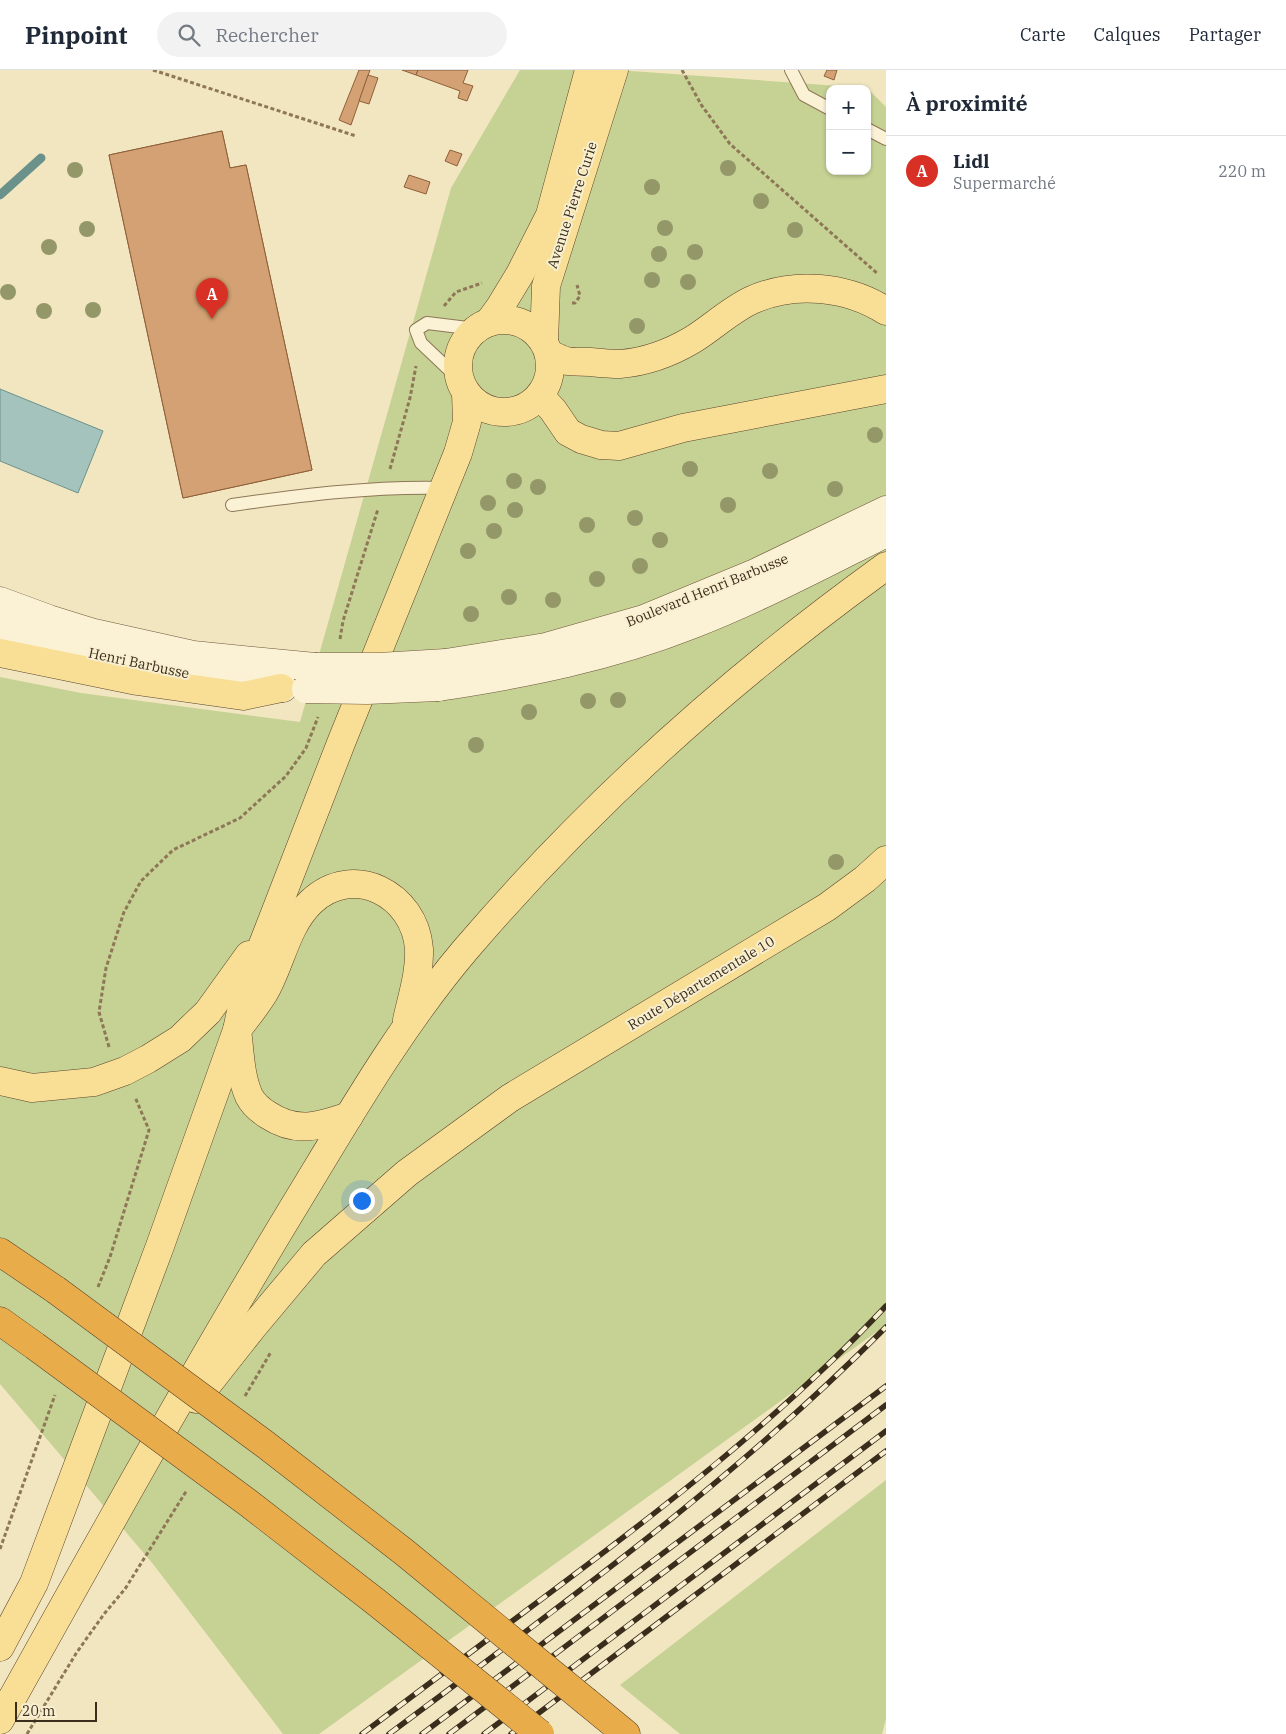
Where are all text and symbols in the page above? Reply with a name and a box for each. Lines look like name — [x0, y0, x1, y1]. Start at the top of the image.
search box — [157, 12, 507, 57]
text: Pinpoint — [25, 19, 127, 51]
icon: search — [175, 21, 203, 49]
text: Rechercher — [215, 23, 319, 47]
text: Carte — [1020, 23, 1066, 46]
text: Calques — [1094, 23, 1161, 46]
text: Partager — [1189, 23, 1261, 46]
map controls — [826, 85, 871, 175]
button: + — [826, 85, 871, 130]
text: À proximité — [906, 89, 1028, 117]
button: − — [826, 130, 871, 175]
street label: Avenue Pierre Curie — [543, 139, 601, 271]
text: Lidl — [953, 149, 989, 173]
text: A — [916, 161, 928, 181]
text: 220 m — [1218, 161, 1266, 181]
text: Supermarché — [953, 173, 1056, 193]
pin: A — [196, 278, 228, 319]
street label: Boulevard Henri Barbusse — [623, 549, 791, 631]
street label: Henri Barbusse — [87, 644, 191, 682]
street label: Route Départementale 10 — [624, 932, 778, 1034]
your location — [349, 1188, 375, 1214]
scale bar — [15, 1699, 98, 1722]
text: 20 m — [22, 1702, 55, 1720]

